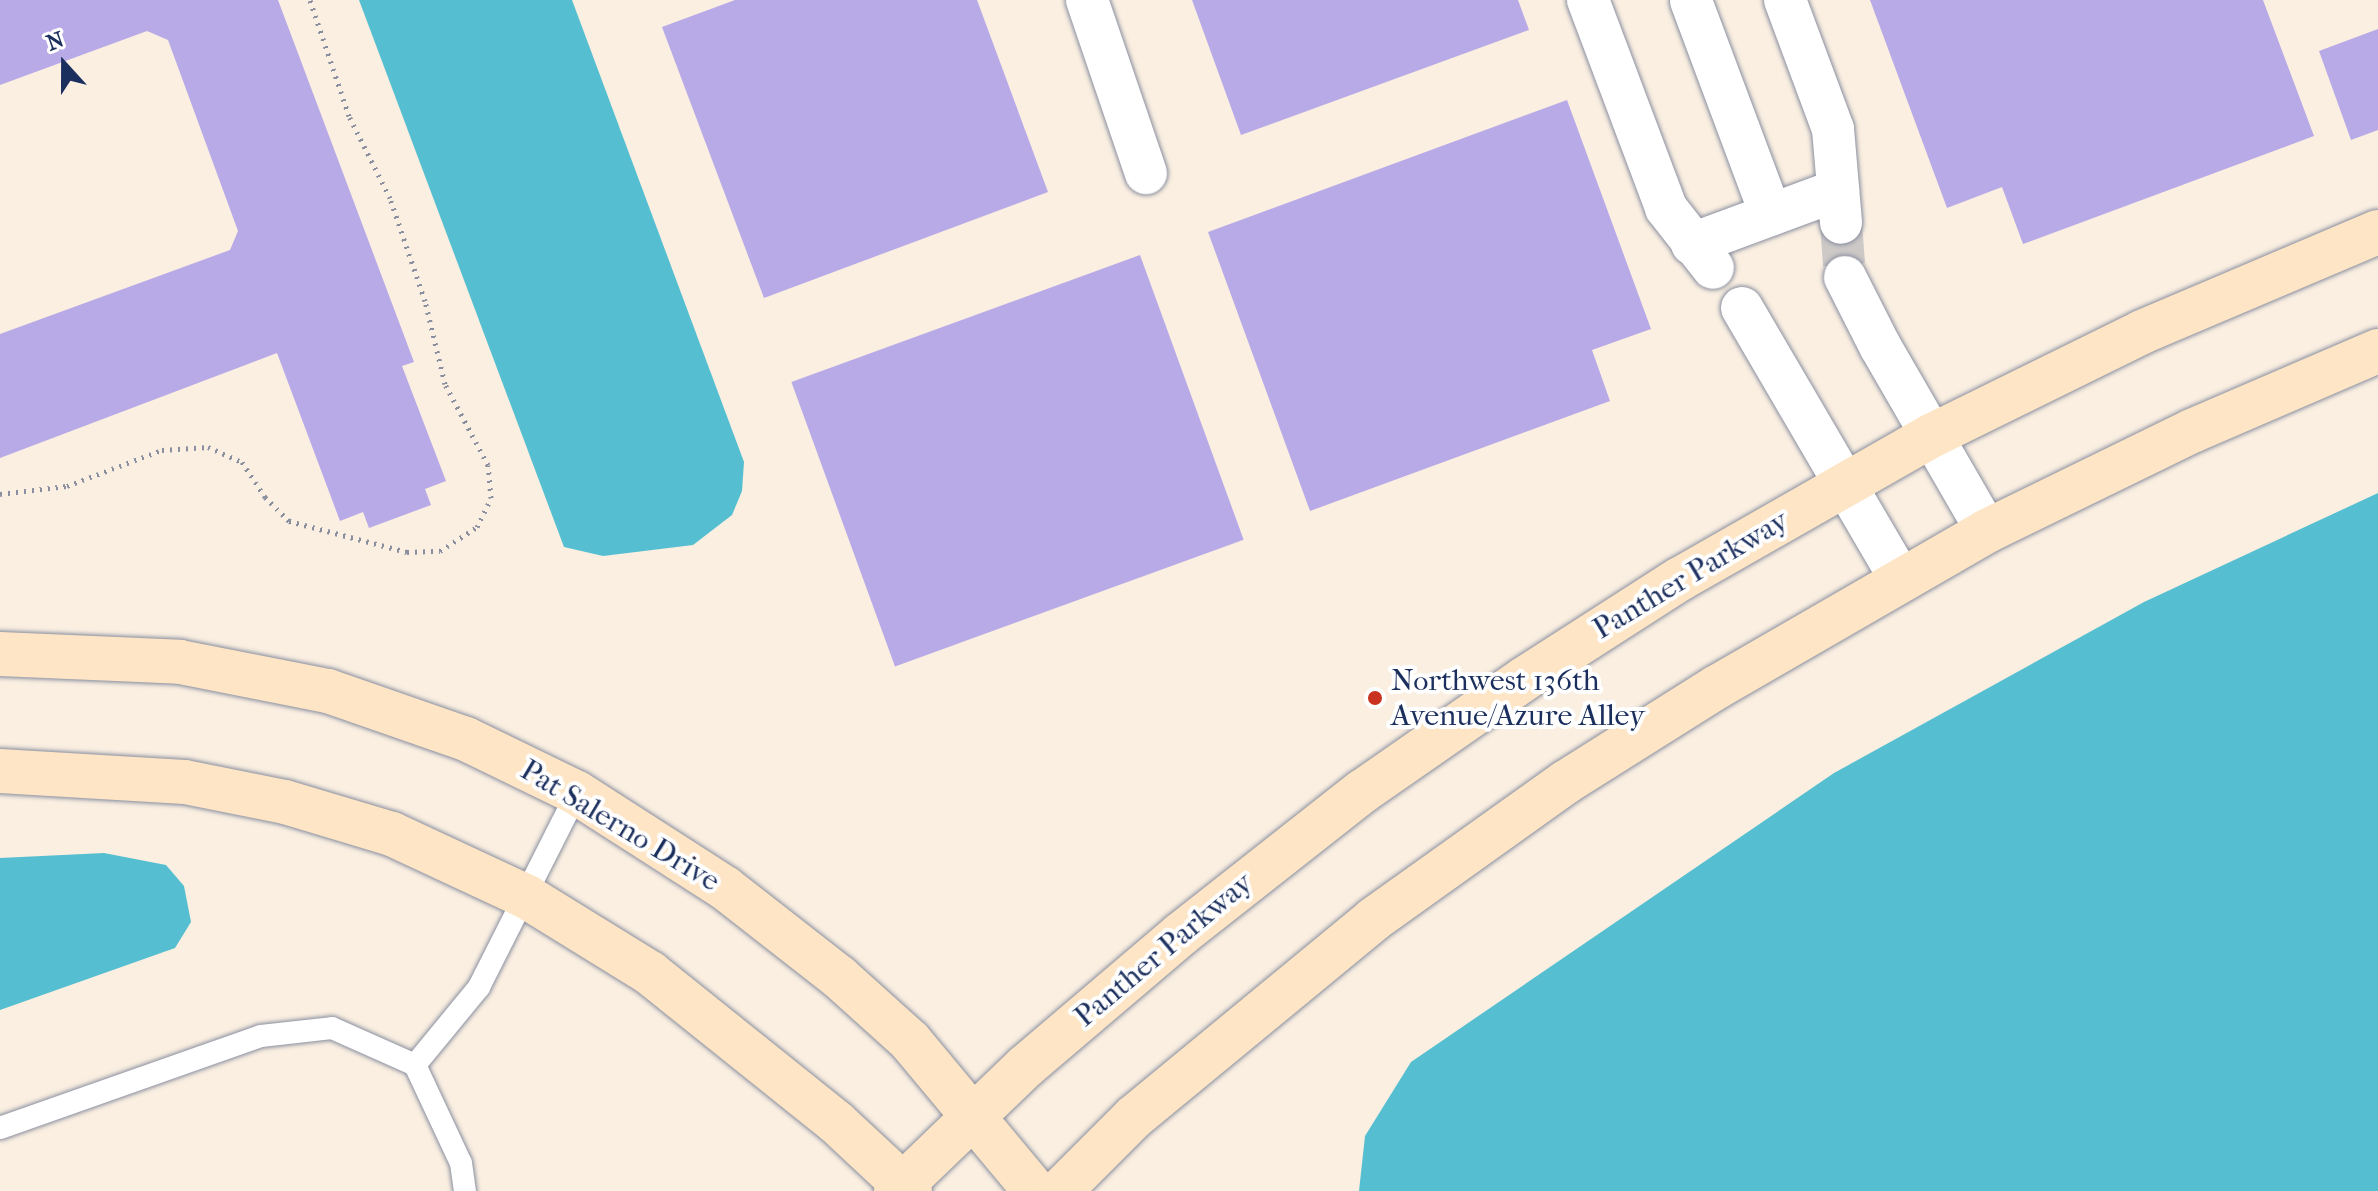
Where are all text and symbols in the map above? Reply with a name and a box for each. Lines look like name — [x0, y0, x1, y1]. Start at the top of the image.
north arrow — [24, 24, 104, 104]
text: N — [43, 26, 68, 57]
street label: Panther Parkway — [1587, 503, 1795, 647]
place label: Northwest 136th Avenue/Azure Alley — [1391, 663, 1645, 734]
marker: Northwest 136th Avenue/Azure Alley — [1366, 689, 1384, 707]
street label: Pat Salerno Drive — [514, 752, 726, 900]
street label: Panther Parkway — [1068, 865, 1260, 1035]

